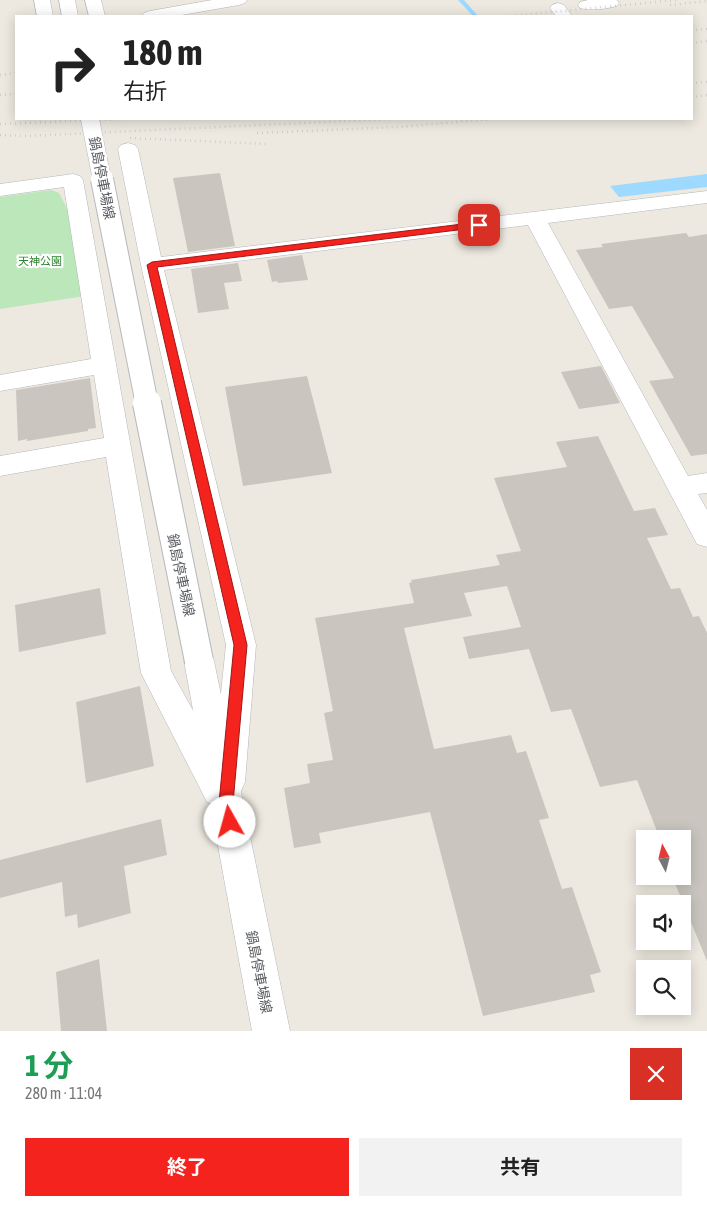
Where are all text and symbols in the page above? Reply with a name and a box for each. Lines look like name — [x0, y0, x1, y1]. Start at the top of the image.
text: 180 m — [123, 32, 202, 72]
icon: right — [40, 35, 105, 100]
text: 右折 — [123, 78, 167, 104]
street label: 鍋島停車場線 — [86, 135, 118, 221]
pin — [458, 204, 500, 246]
icon: arrive — [465, 211, 493, 239]
park label: 天神公園 — [18, 255, 62, 267]
street label: 鍋島停車場線 — [164, 532, 198, 618]
position arrow — [203, 795, 255, 847]
north arrow — [636, 830, 691, 885]
map controls — [636, 830, 691, 1015]
button: sound — [636, 895, 691, 950]
street label: 鍋島停車場線 — [243, 929, 275, 1015]
button: search — [636, 960, 691, 1015]
text: 1 分 — [25, 1048, 73, 1082]
button: close — [630, 1048, 682, 1100]
text: 280 m · 11:04 — [25, 1084, 102, 1102]
button: 終了 — [25, 1138, 349, 1196]
button: 共有 — [359, 1138, 682, 1196]

